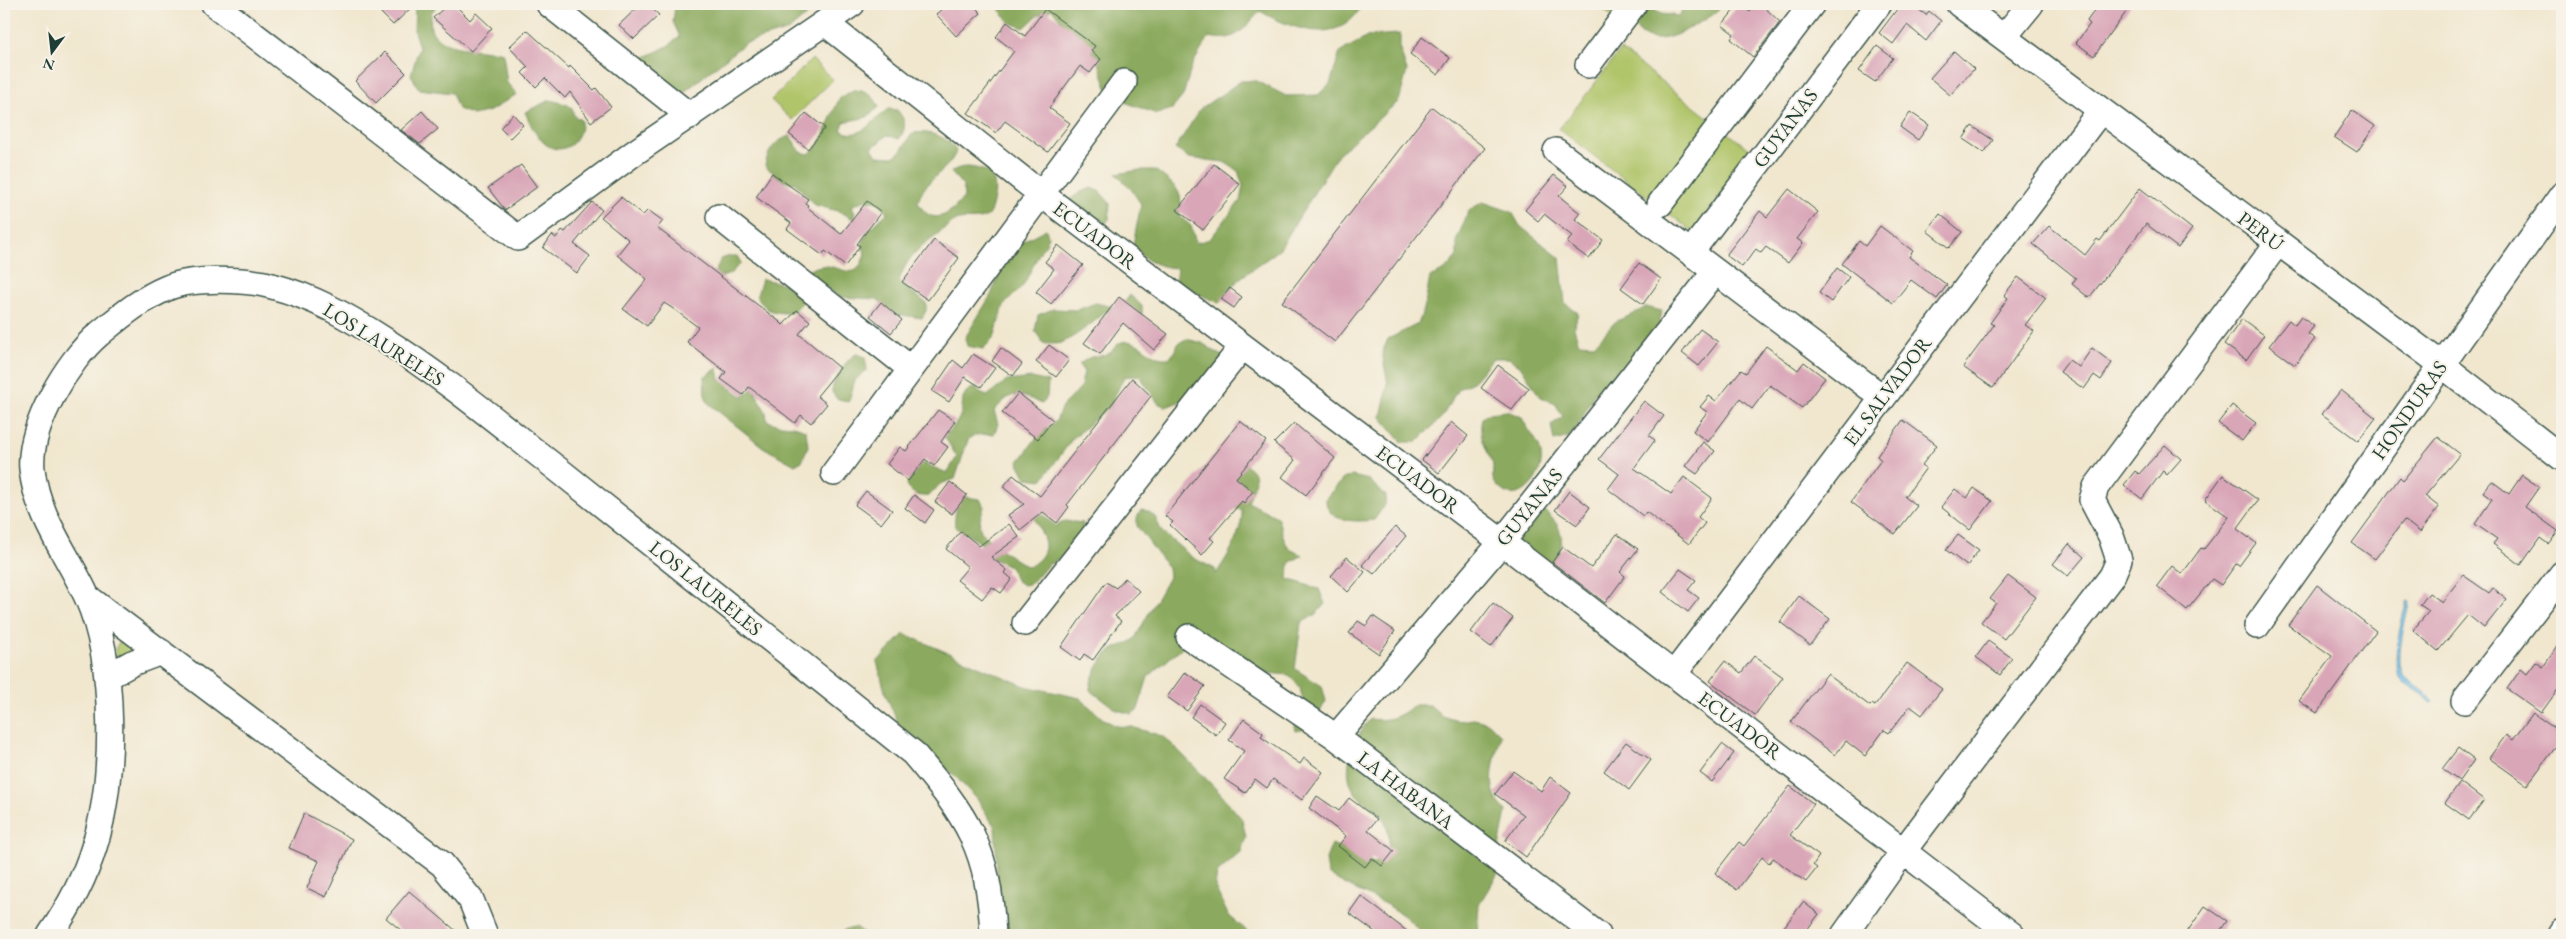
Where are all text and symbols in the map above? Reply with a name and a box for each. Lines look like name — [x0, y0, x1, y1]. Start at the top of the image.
north arrow — [28, 28, 78, 78]
text: N — [40, 54, 56, 75]
street label: GUYANAS — [1747, 83, 1823, 173]
street label: ECUADOR — [1048, 195, 1143, 276]
street label: PERÚ — [2233, 205, 2290, 257]
street label: LOS LAURELES — [318, 296, 450, 392]
street label: EL SALVADOR — [1837, 330, 1937, 451]
street label: HONDURAS — [2365, 355, 2453, 465]
street label: ECUADOR — [1371, 439, 1466, 520]
street label: GUYANAS — [1490, 463, 1568, 551]
street label: LOS LAURELES — [644, 534, 768, 642]
street label: ECUADOR — [1693, 685, 1788, 766]
street label: LA HABANA — [1352, 745, 1460, 835]

